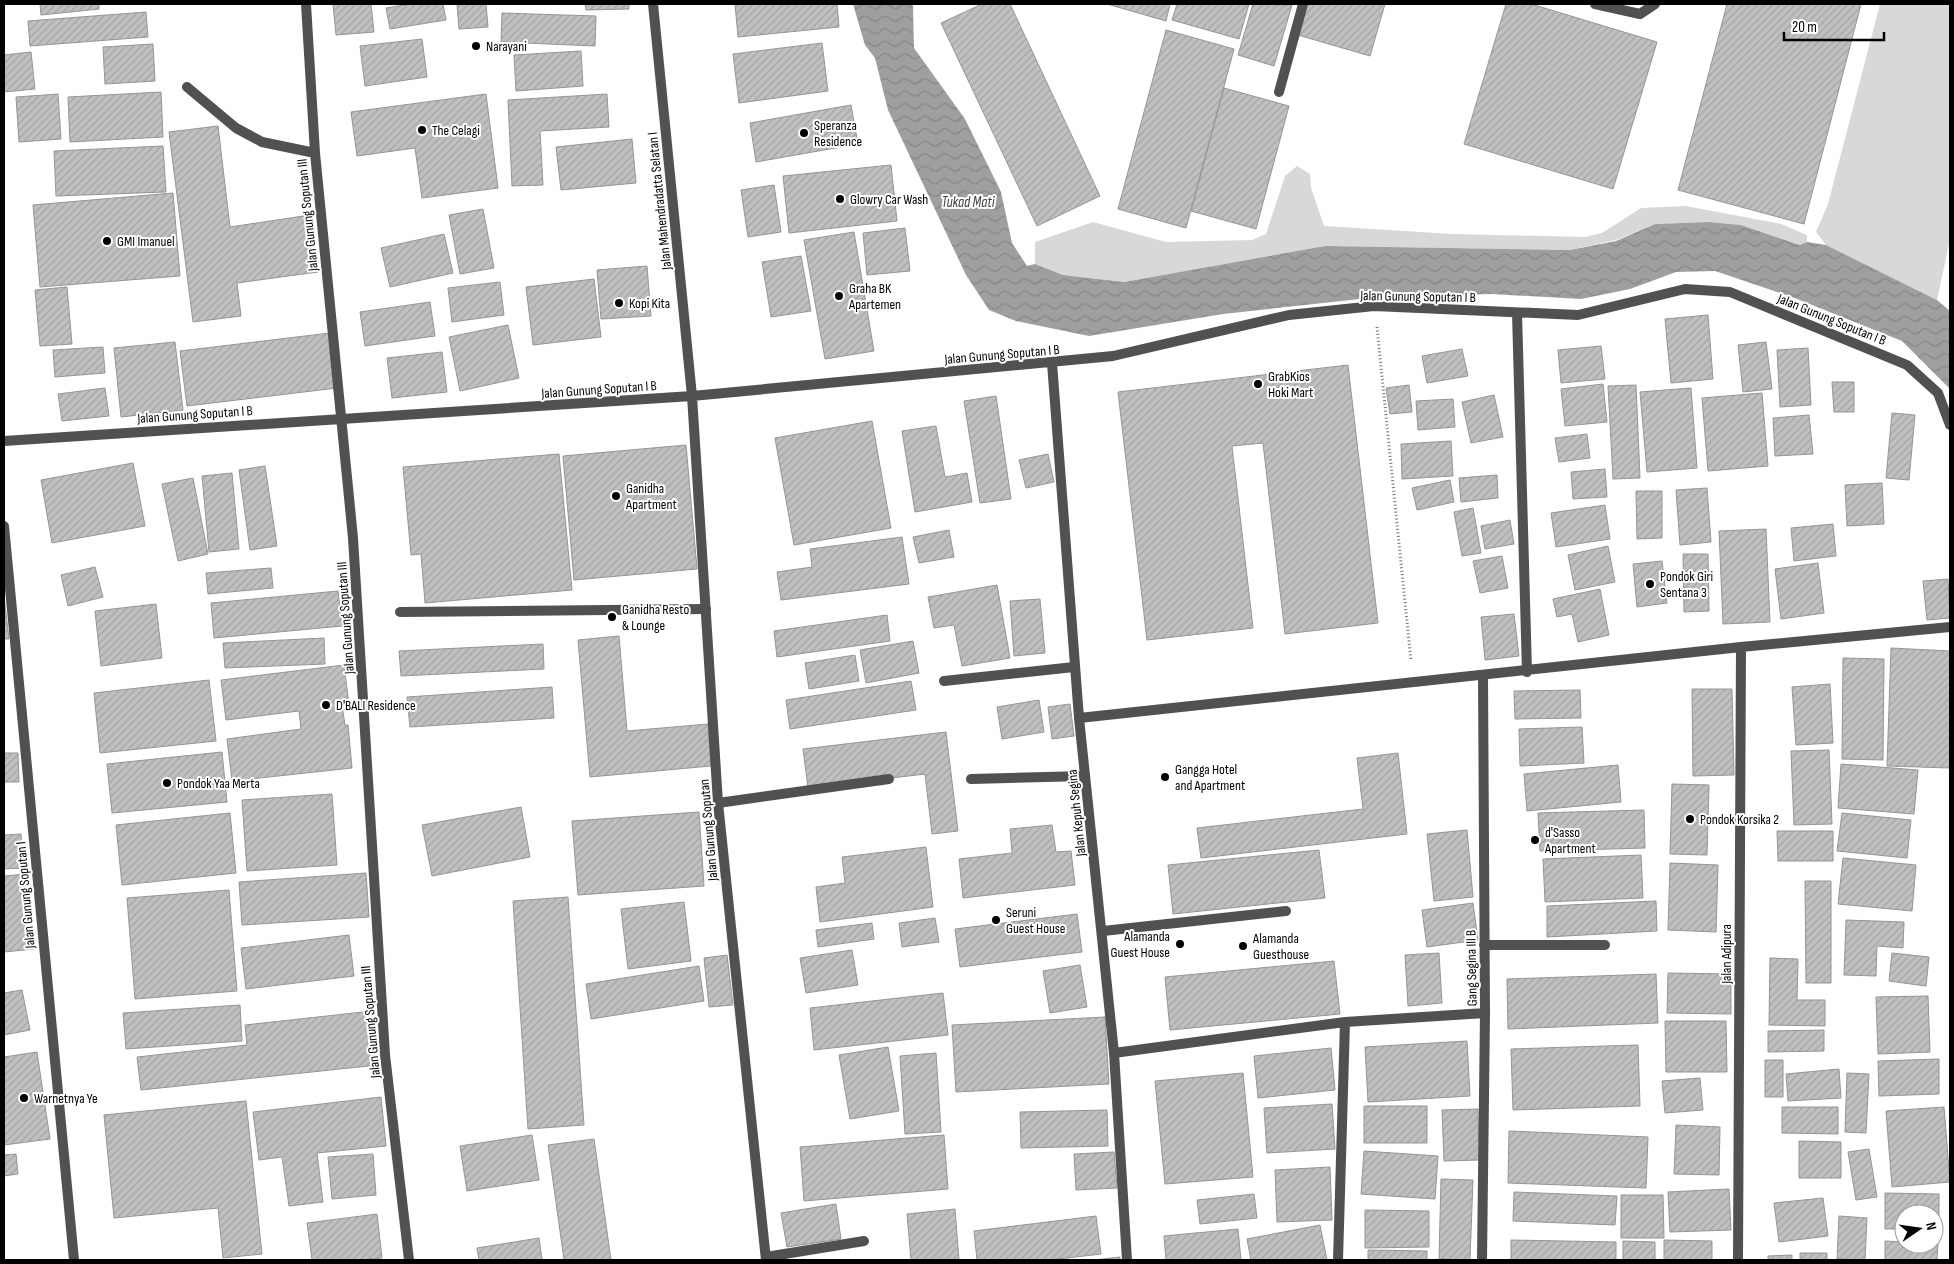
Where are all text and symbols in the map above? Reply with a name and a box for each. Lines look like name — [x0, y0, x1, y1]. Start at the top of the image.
scale bar — [1784, 10, 1884, 42]
text: 20 m — [1792, 18, 1817, 37]
place label: Narayani — [486, 38, 527, 55]
marker: Narayani — [470, 40, 482, 52]
place label: Speranza Residence — [814, 117, 862, 150]
place label: The Celagi — [432, 122, 480, 139]
marker: The Celagi — [416, 124, 428, 136]
marker: Speranza Residence — [798, 127, 810, 139]
street label: Jalan Mahendradatta Selatan I — [644, 131, 675, 272]
street label: Jalan Gunung Soputan III — [293, 158, 322, 273]
place label: Glowry Car Wash — [850, 191, 928, 208]
marker: Glowry Car Wash — [834, 193, 846, 205]
water label: Tukad Mati — [942, 193, 996, 212]
place label: GMI Imanuel — [117, 233, 175, 250]
marker: GMI Imanuel — [101, 235, 113, 247]
place label: Graha BK Apartemen — [848, 280, 901, 313]
street label: Jalan Gunung Soputan I B — [1359, 287, 1476, 306]
marker: Graha BK Apartemen — [833, 290, 845, 302]
street label: Jalan Gunung Soputan I B — [1774, 290, 1889, 349]
place label: Kopi Kita — [629, 295, 670, 312]
marker: Kopi Kita — [613, 297, 625, 309]
street label: Jalan Gunung Soputan I B — [943, 341, 1060, 368]
place label: GrabKios Hoki Mart — [1268, 368, 1313, 401]
street label: Jalan Gunung Soputan I B — [540, 377, 657, 402]
marker: GrabKios Hoki Mart — [1252, 378, 1264, 390]
street label: Jalan Gunung Soputan I B — [136, 402, 253, 427]
place label: Ganidha Apartment — [625, 480, 677, 513]
marker: Ganidha Apartment — [610, 490, 622, 502]
street label: Jalan Gunung Soputan III — [333, 561, 358, 676]
place label: Pondok Giri Sentana 3 — [1660, 568, 1713, 601]
marker: Pondok Giri Sentana 3 — [1644, 578, 1656, 590]
place label: Ganidha Resto & Lounge — [622, 601, 689, 634]
marker: Ganidha Resto & Lounge — [606, 611, 618, 623]
place label: D'BALI Residence — [336, 697, 416, 714]
marker: D'BALI Residence — [320, 699, 332, 711]
place label: Gangga Hotel and Apartment — [1175, 761, 1245, 794]
street label: Jalan Kepuh Segina — [1063, 769, 1090, 858]
marker: Gangga Hotel and Apartment — [1159, 771, 1171, 783]
place label: Pondok Yaa Merta — [177, 775, 260, 792]
marker: Pondok Yaa Merta — [161, 777, 173, 789]
street label: Jalan Gunung Soputan — [696, 778, 721, 883]
place label: Pondok Korsika 2 — [1700, 811, 1779, 828]
marker: Pondok Korsika 2 — [1684, 813, 1696, 825]
place label: d'Sasso Apartment — [1544, 824, 1596, 857]
marker: d'Sasso Apartment — [1529, 834, 1541, 846]
street label: Jalan Gunung Soputan I — [12, 841, 39, 950]
place label: Seruni Guest House — [1006, 904, 1065, 937]
marker: Seruni Guest House — [990, 914, 1002, 926]
street label: Jalan Adipura — [1718, 924, 1735, 985]
place label: Alamanda Guest House — [1111, 928, 1170, 961]
place label: Alamanda Guesthouse — [1252, 930, 1309, 963]
street label: Gang Segina III B — [1462, 930, 1481, 1006]
marker: Alamanda Guest House — [1174, 938, 1186, 950]
marker: Alamanda Guesthouse — [1237, 940, 1249, 952]
street label: Jalan Gunung Soputan III — [357, 965, 384, 1080]
place label: Warnetnya Ye — [34, 1090, 98, 1107]
marker: Warnetnya Ye — [18, 1092, 30, 1104]
north arrow — [1894, 1204, 1944, 1254]
text: N — [1922, 1221, 1940, 1232]

